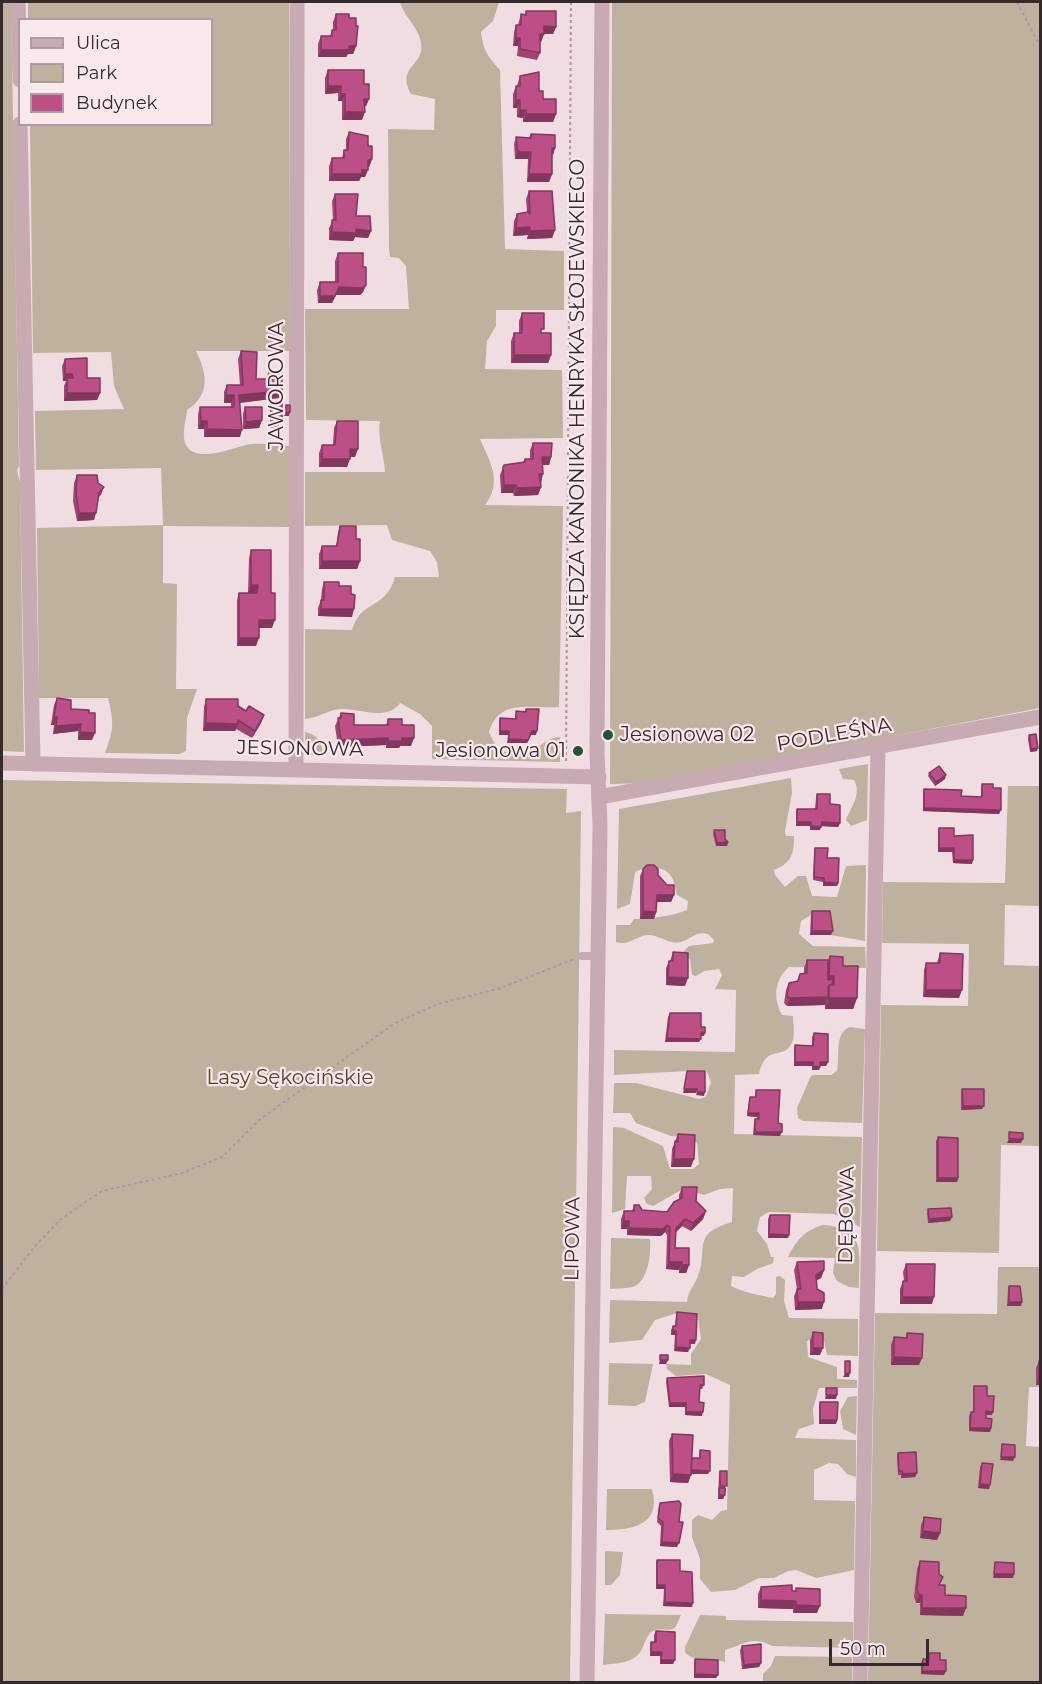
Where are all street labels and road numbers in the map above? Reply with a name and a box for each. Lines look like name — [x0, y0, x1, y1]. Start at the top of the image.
street label: KSIĘDZA KANONIKA HENRYKA SŁOJEWSKIEGO — [566, 159, 590, 639]
street label: JAWOROWA — [265, 322, 289, 450]
street label: PODLEŚNA — [775, 713, 893, 757]
street label: JESIONOWA — [236, 736, 364, 762]
street label: DĘBOWA — [834, 1166, 860, 1264]
street label: LIPOWA — [560, 1197, 586, 1281]

